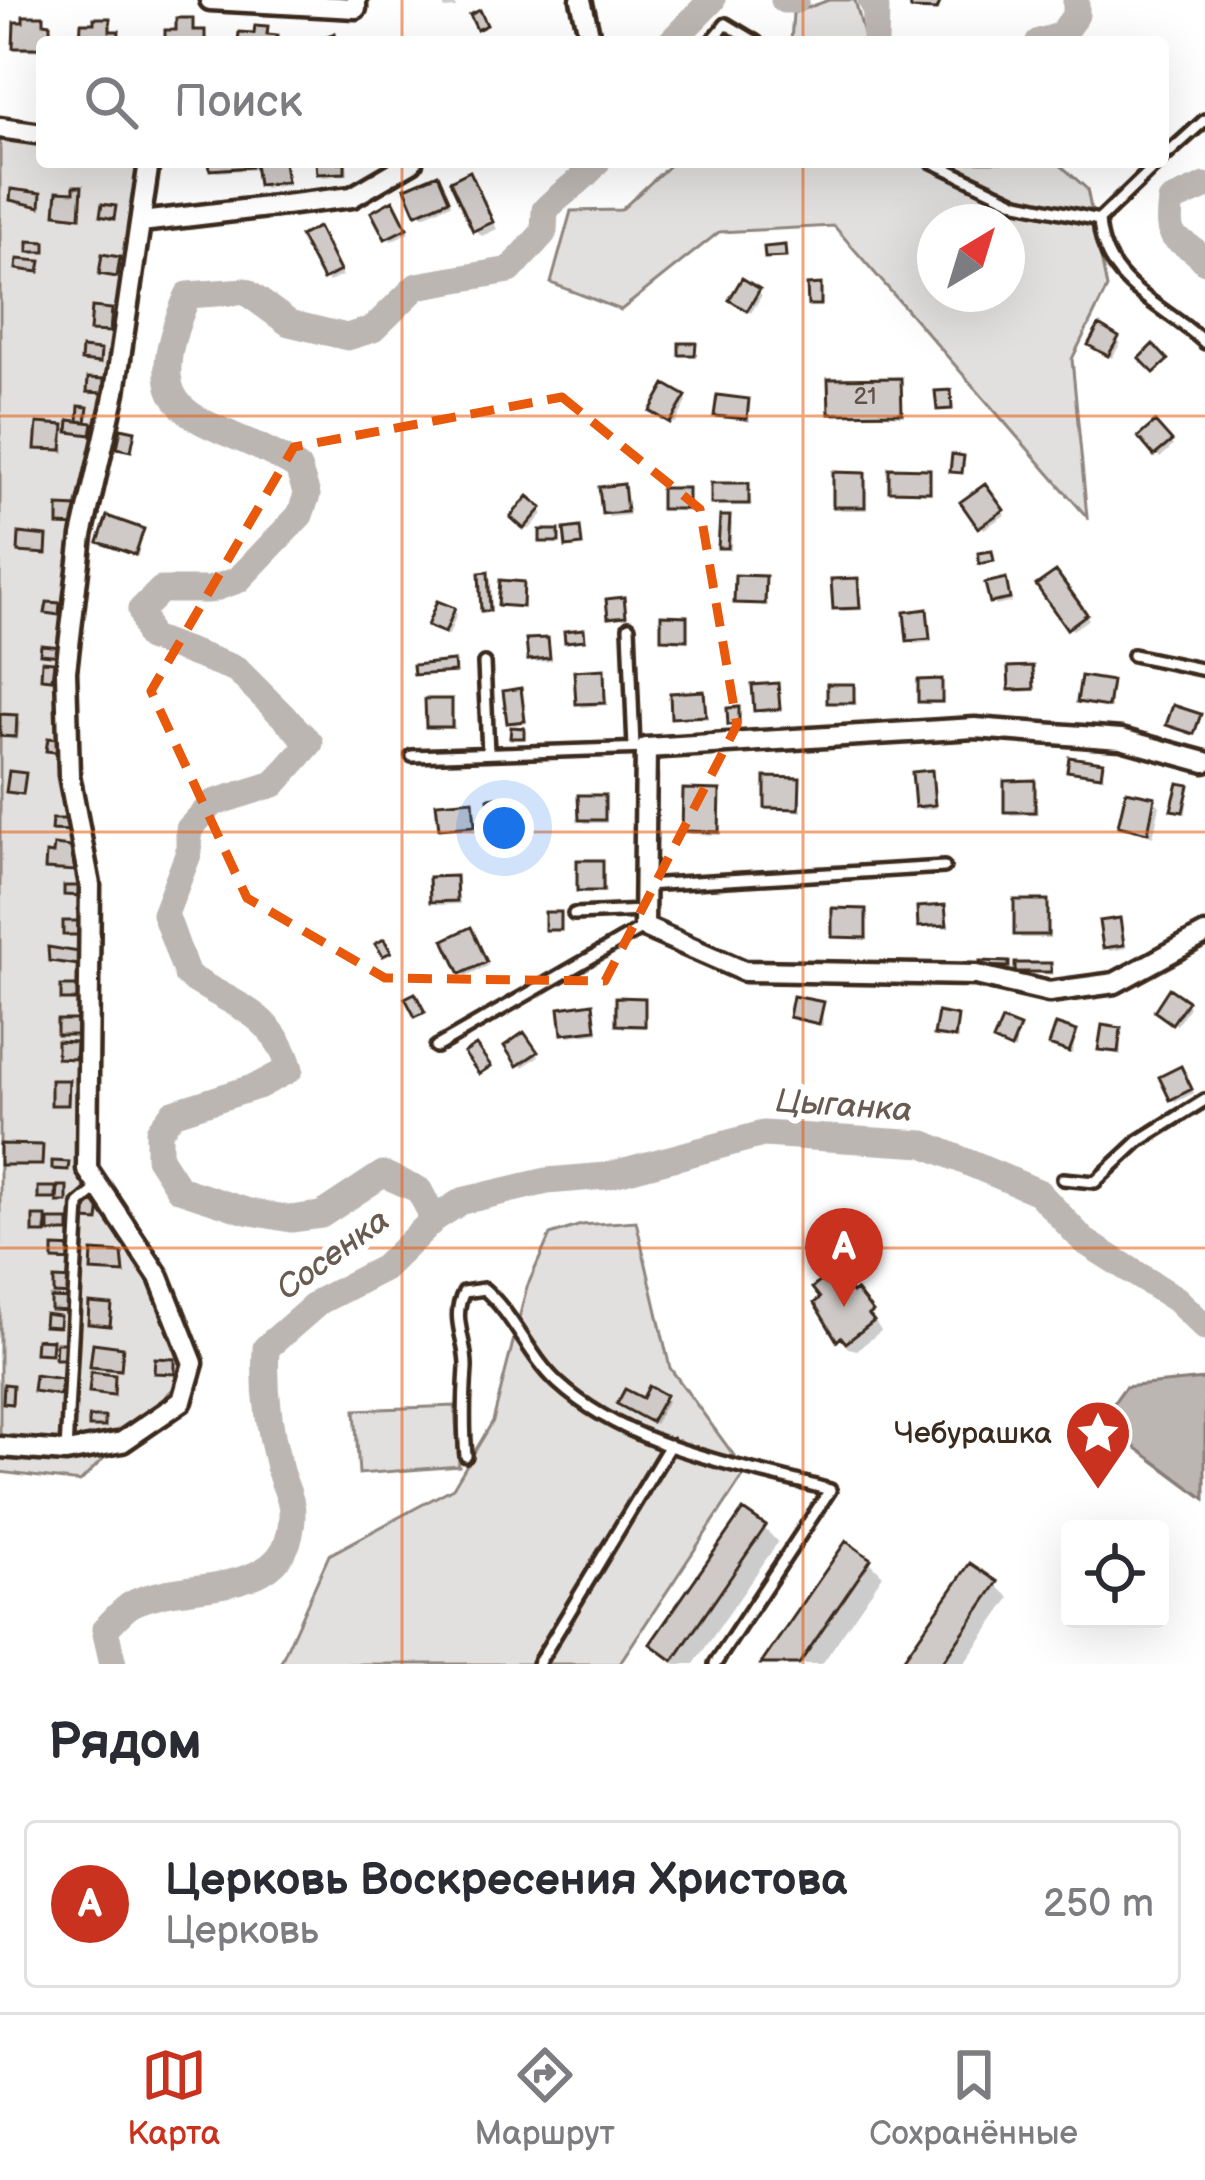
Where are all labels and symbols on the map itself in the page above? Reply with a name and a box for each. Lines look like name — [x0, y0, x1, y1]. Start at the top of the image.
north arrow — [917, 204, 1025, 312]
house number: 21 — [853, 382, 877, 411]
your location — [474, 798, 534, 858]
water label: Цыганка — [774, 1081, 914, 1131]
water label: Сосенка — [269, 1200, 397, 1309]
pin: A — [805, 1208, 883, 1307]
place icon: Чебурашка — [1063, 1398, 1133, 1492]
place label: Чебурашка — [894, 1416, 1052, 1452]

